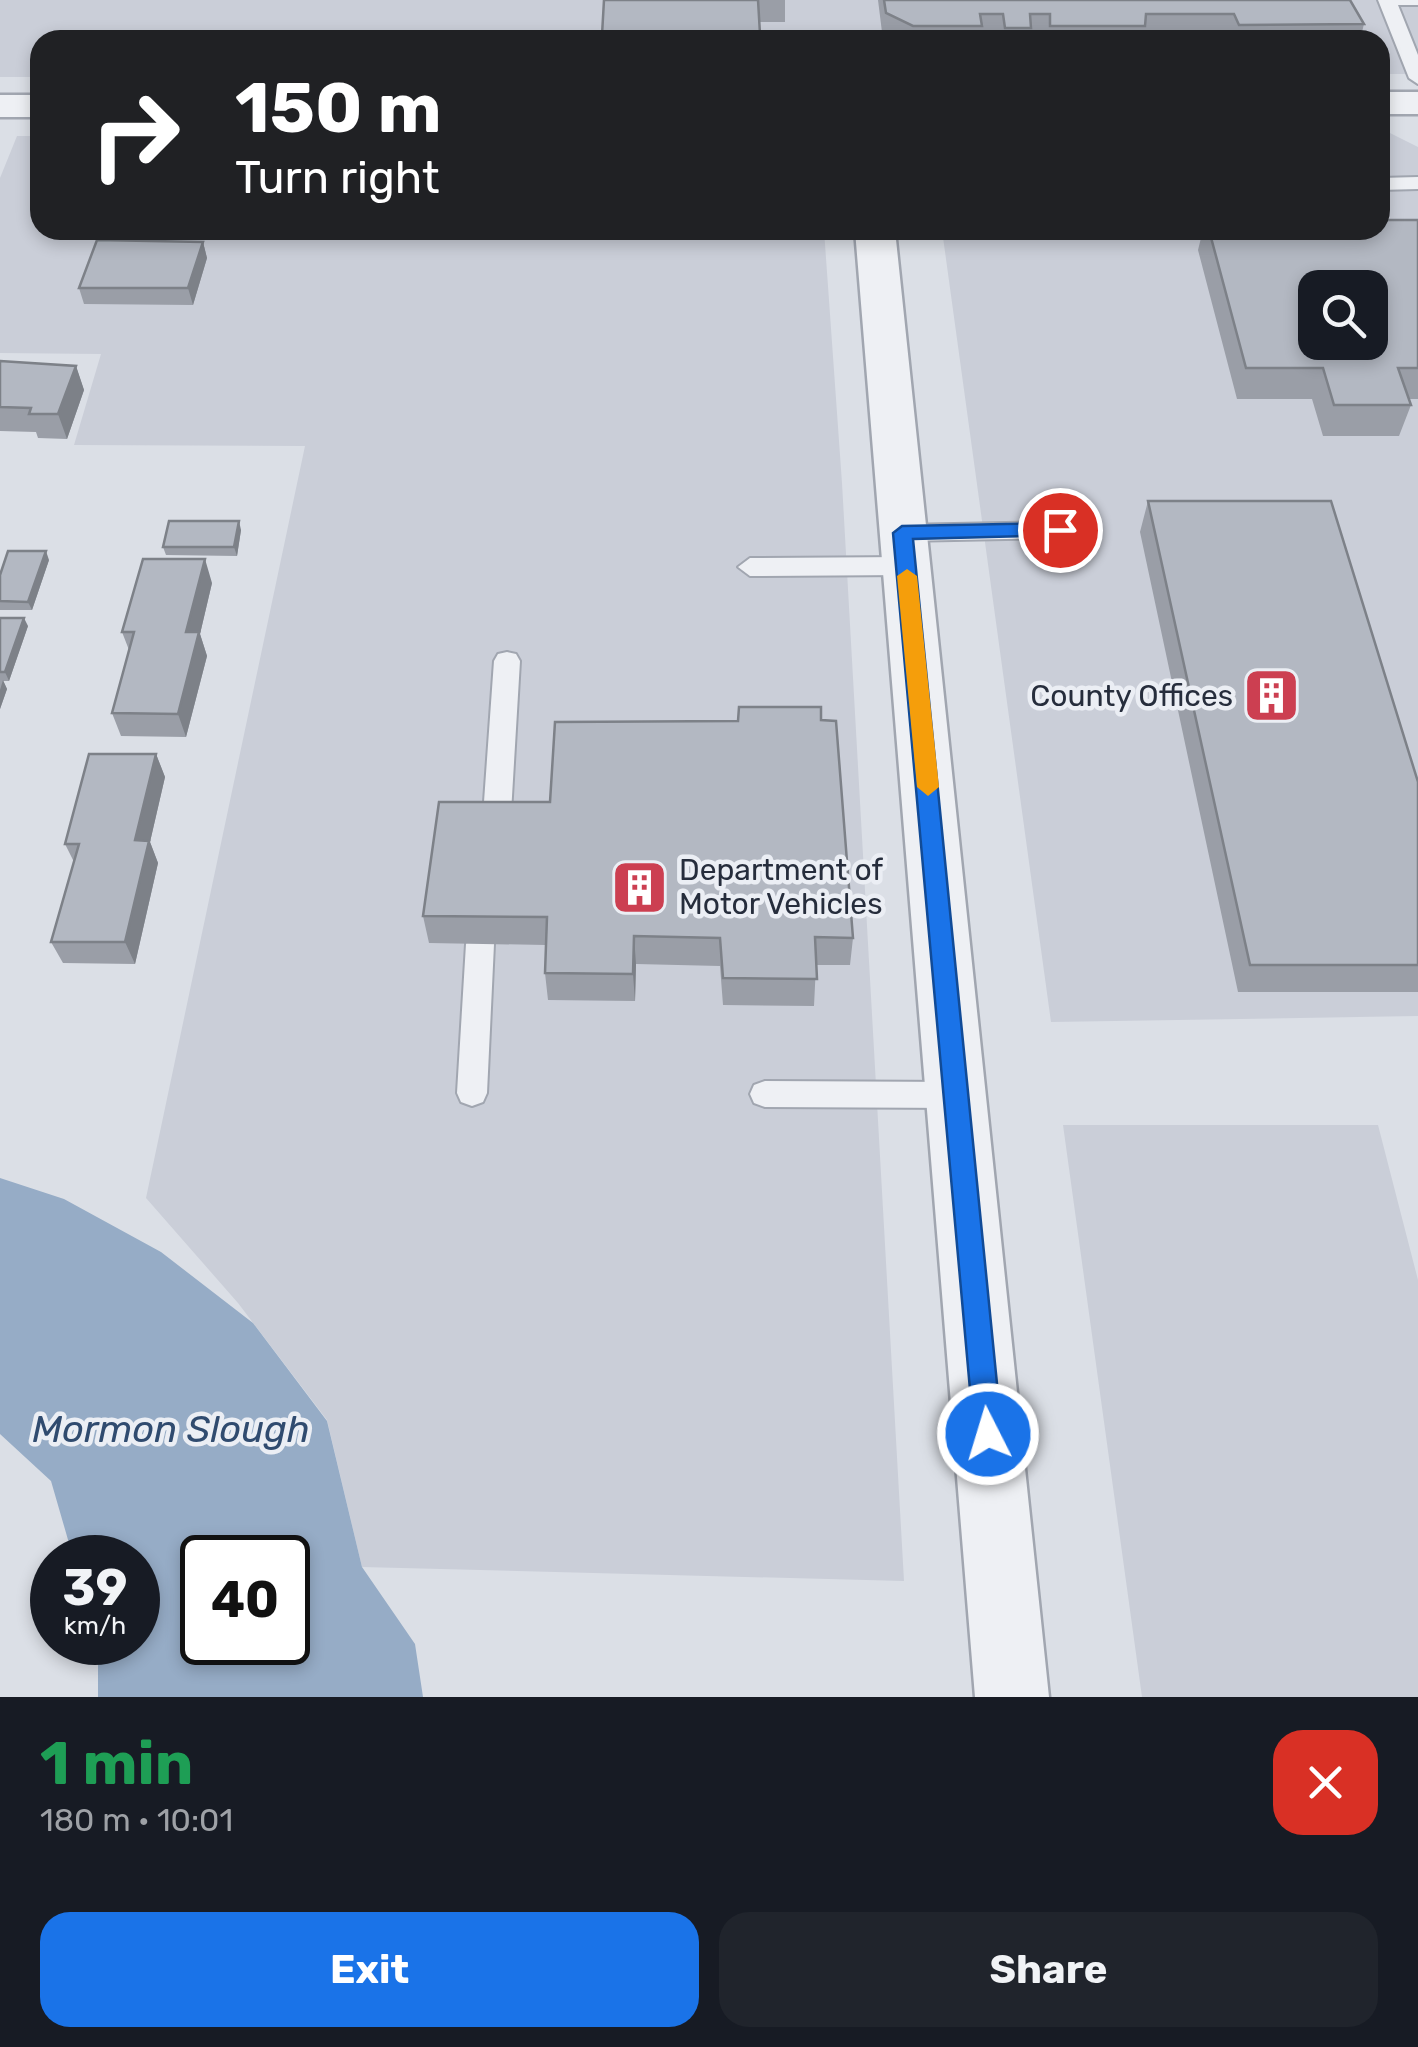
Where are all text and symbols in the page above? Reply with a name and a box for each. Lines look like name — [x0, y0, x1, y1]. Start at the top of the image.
text: 150 m — [235, 67, 442, 150]
icon: right — [70, 70, 200, 200]
text: Turn right — [235, 151, 439, 204]
map controls — [1298, 270, 1388, 360]
button: search — [1298, 270, 1388, 360]
pin — [1018, 488, 1103, 573]
icon: arrive — [1033, 503, 1088, 558]
building icon: County Offices — [1242, 666, 1302, 726]
place label: County Offices — [1030, 678, 1233, 714]
place label: Department of Motor Vehicles — [679, 852, 884, 922]
building icon: Department of Motor Vehicles — [610, 857, 670, 917]
position arrow — [936, 1382, 1040, 1486]
water label: Mormon Slough — [32, 1406, 310, 1452]
speed limit sign: 40 — [180, 1535, 310, 1665]
text: 39 — [63, 1558, 128, 1618]
text: km/h — [64, 1611, 126, 1640]
text: 1 min — [40, 1728, 193, 1799]
button: close — [1273, 1730, 1378, 1835]
text: 180 m · 10:01 — [40, 1801, 233, 1839]
button: Exit — [40, 1912, 699, 2027]
button: Share — [719, 1912, 1378, 2027]

